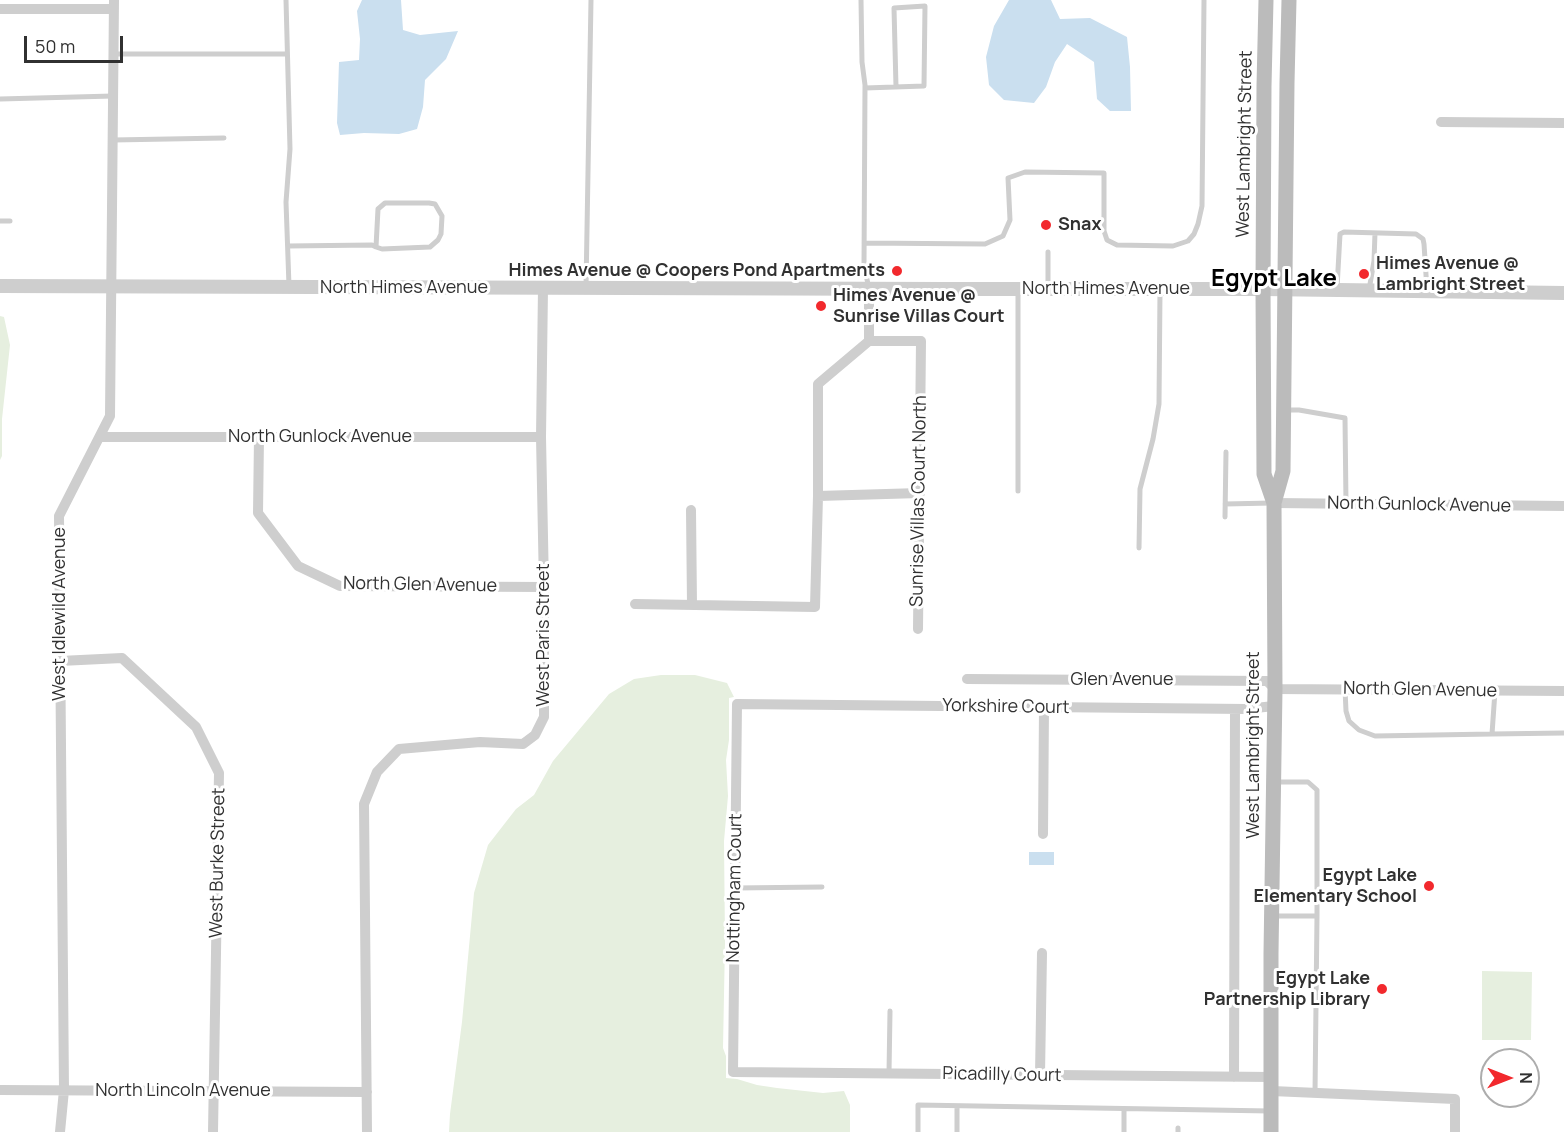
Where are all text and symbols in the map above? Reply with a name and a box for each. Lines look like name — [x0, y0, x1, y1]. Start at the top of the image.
scale bar — [27, 24, 126, 62]
text: 50 m — [35, 34, 75, 58]
street label: West Lambright Street — [1233, 50, 1257, 238]
place label: Snax — [1058, 214, 1101, 236]
marker: Snax — [1039, 218, 1053, 232]
place label: Himes Avenue @ Lambright Street — [1376, 253, 1525, 296]
place label: Himes Avenue @ Coopers Pond Apartments — [508, 260, 885, 282]
marker: Himes Avenue @ Coopers Pond Apartments — [890, 264, 904, 278]
district label: Egypt Lake — [1211, 265, 1337, 293]
marker: Himes Avenue @ Lambright Street — [1357, 267, 1371, 281]
street label: North Himes Avenue — [320, 277, 488, 299]
street label: North Himes Avenue — [1022, 278, 1190, 300]
place label: Himes Avenue @ Sunrise Villas Court — [833, 285, 1004, 328]
marker: Himes Avenue @ Sunrise Villas Court — [814, 299, 828, 313]
street label: Sunrise Villas Court North — [906, 395, 932, 607]
street label: North Gunlock Avenue — [228, 426, 412, 448]
street label: North Gunlock Avenue — [1327, 493, 1511, 517]
street label: West Idlewild Avenue — [49, 527, 71, 701]
street label: West Paris Street — [533, 563, 555, 707]
street label: North Glen Avenue — [343, 573, 497, 597]
street label: West Lambright Street — [1243, 651, 1265, 839]
street label: Glen Avenue — [1070, 669, 1174, 691]
street label: North Glen Avenue — [1343, 678, 1497, 702]
street label: Yorkshire Court — [942, 695, 1070, 719]
street label: West Burke Street — [206, 788, 230, 938]
street label: Nottingham Court — [723, 813, 747, 963]
place label: Egypt Lake Elementary School — [1254, 865, 1417, 908]
marker: Egypt Lake Elementary School — [1422, 879, 1436, 893]
place label: Egypt Lake Partnership Library — [1204, 968, 1370, 1010]
marker: Egypt Lake Partnership Library — [1375, 982, 1389, 996]
north arrow — [1480, 1048, 1540, 1108]
street label: Picadilly Court — [942, 1063, 1062, 1087]
text: N — [1515, 1072, 1537, 1084]
street label: North Lincoln Avenue — [95, 1080, 271, 1102]

